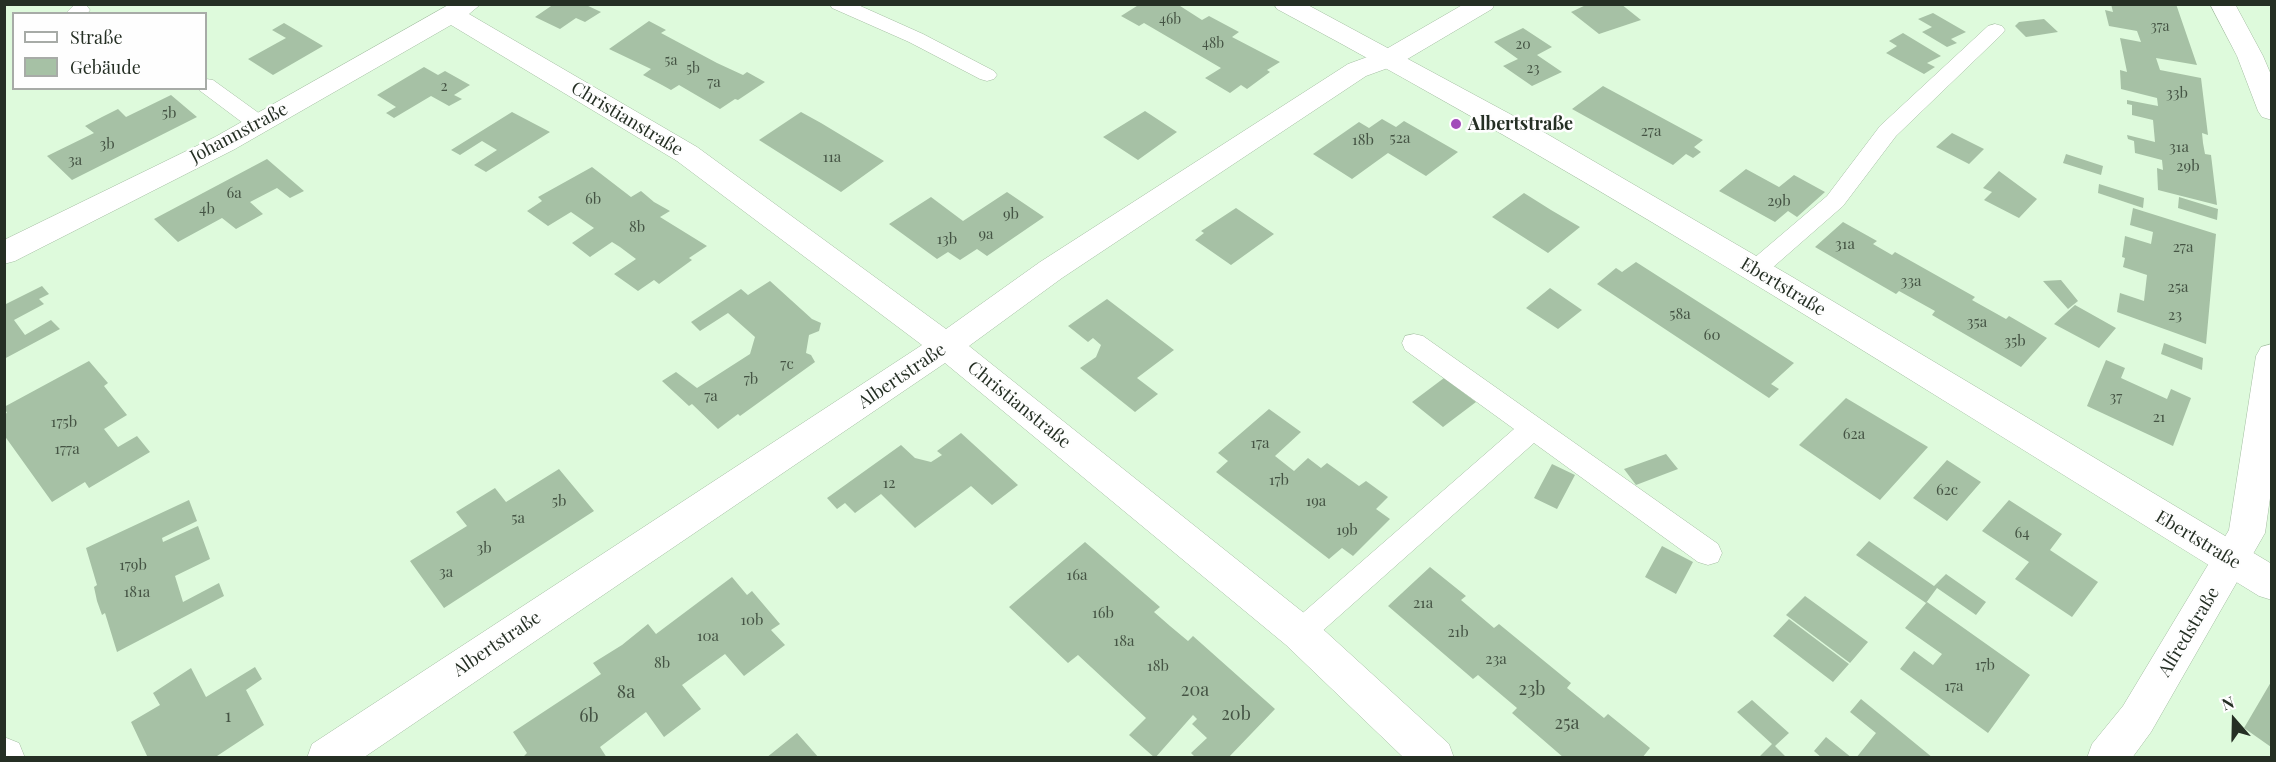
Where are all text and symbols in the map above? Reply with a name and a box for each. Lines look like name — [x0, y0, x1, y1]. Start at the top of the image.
legend — [12, 12, 207, 90]
house number: 46b — [1159, 12, 1181, 28]
house number: 37a — [2151, 19, 2169, 35]
text: Straße — [70, 25, 123, 49]
house number: 48b — [1202, 36, 1224, 52]
house number: 20 — [1515, 37, 1531, 53]
house number: 5a — [665, 53, 677, 69]
text: Gebäude — [70, 55, 141, 79]
house number: 5b — [686, 61, 700, 77]
house number: 23 — [1526, 61, 1540, 77]
house number: 7a — [707, 73, 721, 91]
house number: 2 — [440, 77, 448, 95]
street label: Christianstraße — [567, 77, 687, 161]
house number: 33b — [2166, 84, 2188, 102]
street label: Johannstraße — [187, 98, 291, 168]
house number: 5b — [162, 104, 176, 122]
place label: Albertstraße — [1468, 113, 1573, 135]
marker: Albertstraße — [1449, 117, 1463, 131]
house number: 27a — [1641, 122, 1661, 140]
house number: 52a — [1390, 129, 1410, 147]
house number: 18b — [1352, 131, 1374, 149]
house number: 3b — [99, 135, 115, 153]
house number: 31a — [2169, 138, 2189, 156]
house number: 11a — [823, 148, 841, 166]
house number: 3a — [68, 151, 82, 169]
house number: 29b — [2176, 157, 2200, 175]
house number: 6a — [226, 184, 242, 202]
house number: 6b — [585, 190, 601, 208]
house number: 29b — [1767, 192, 1791, 210]
house number: 4b — [199, 200, 215, 218]
house number: 9b — [1003, 205, 1019, 223]
house number: 8b — [629, 218, 645, 236]
house number: 9a — [978, 225, 994, 243]
house number: 13b — [937, 230, 957, 248]
house number: 31a — [1835, 235, 1855, 253]
house number: 27a — [2173, 238, 2193, 256]
street label: Ebertstraße — [1736, 253, 1830, 321]
house number: 33a — [1901, 272, 1921, 290]
house number: 25a — [2168, 278, 2188, 296]
house number: 58a — [1669, 305, 1691, 323]
house number: 23 — [2168, 306, 2182, 324]
house number: 35a — [1967, 313, 1987, 331]
house number: 60 — [1704, 326, 1720, 344]
house number: 35b — [2004, 332, 2026, 350]
street label: Albertstraße — [854, 339, 950, 413]
house number: 7c — [780, 355, 794, 373]
street label: Christianstraße — [963, 357, 1075, 453]
house number: 7b — [744, 370, 758, 388]
house number: 7a — [704, 387, 718, 405]
house number: 37 — [2110, 388, 2122, 406]
house number: 21 — [2153, 408, 2165, 426]
house number: 175b — [51, 413, 77, 431]
house number: 62a — [1843, 425, 1865, 443]
house number: 17a — [1250, 434, 1270, 452]
house number: 177a — [54, 440, 80, 458]
house number: 17b — [1269, 471, 1289, 489]
house number: 12 — [883, 474, 895, 492]
house number: 62c — [1936, 481, 1958, 499]
house number: 5b — [552, 492, 566, 510]
house number: 19a — [1306, 492, 1326, 510]
street label: Ebertstraße — [2151, 506, 2245, 574]
house number: 5a — [511, 509, 525, 527]
house number: 19b — [1336, 521, 1358, 539]
house number: 64 — [2014, 524, 2030, 542]
house number: 3b — [476, 539, 492, 557]
house number: 179b — [119, 556, 147, 574]
house number: 3a — [439, 563, 453, 581]
house number: 16a — [1067, 566, 1087, 584]
house number: 181a — [124, 583, 150, 601]
street label: Alfredstraße — [2154, 583, 2224, 681]
house number: 21a — [1413, 594, 1433, 612]
house number: 16b — [1092, 604, 1114, 622]
street label: Albertstraße — [449, 607, 545, 681]
house number: 10b — [741, 611, 763, 629]
house number: 21b — [1447, 623, 1469, 641]
house number: 10a — [697, 627, 719, 645]
house number: 18a — [1114, 632, 1134, 650]
house number: 23a — [1485, 650, 1507, 668]
house number: 8b — [654, 654, 670, 672]
house number: 17b — [1975, 656, 1995, 674]
house number: 18b — [1147, 657, 1169, 675]
house number: 17a — [1944, 677, 1964, 695]
house number: 23b — [1519, 678, 1545, 700]
house number: 20a — [1181, 679, 1209, 701]
house number: 8a — [617, 681, 635, 703]
north arrow — [2204, 690, 2264, 750]
text: N — [2219, 691, 2237, 714]
house number: 20b — [1221, 703, 1251, 725]
house number: 1 — [225, 705, 231, 727]
house number: 6b — [579, 705, 599, 727]
house number: 25a — [1554, 712, 1580, 734]

